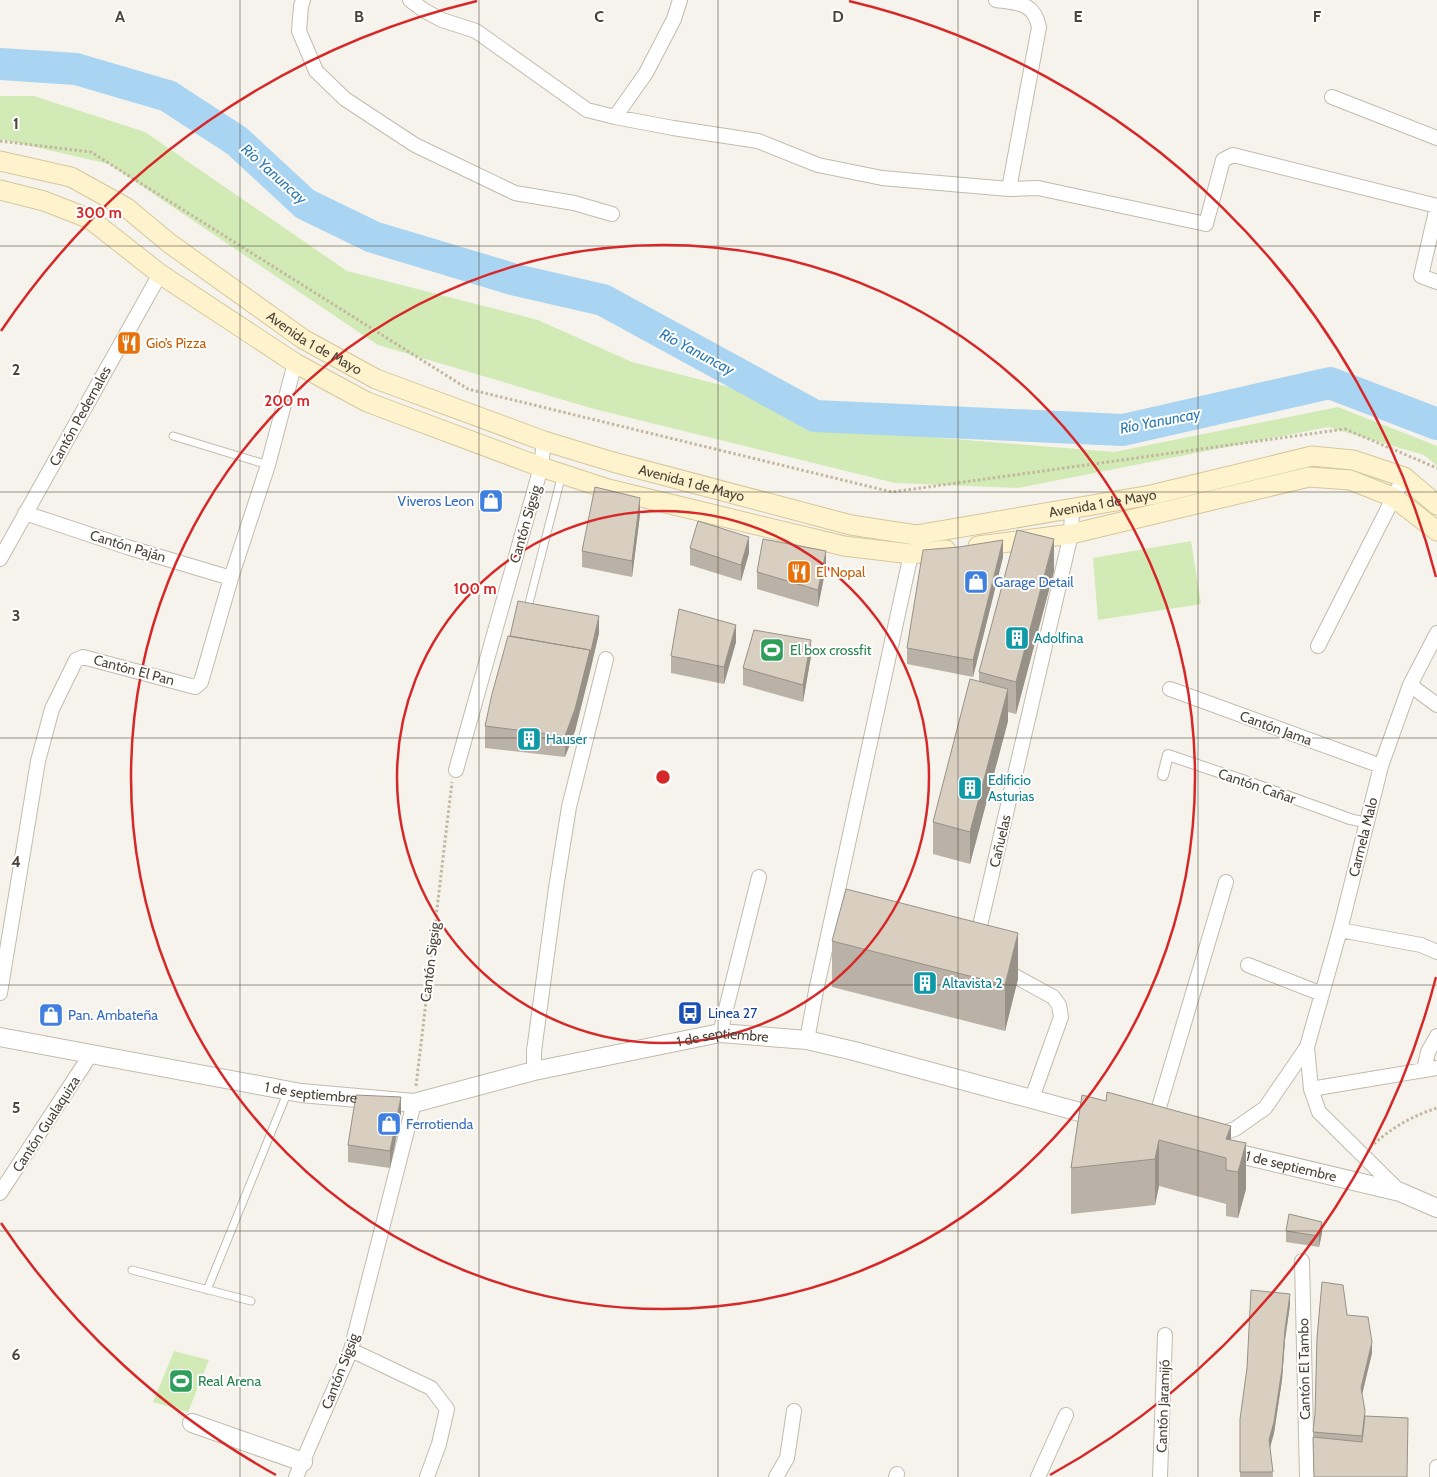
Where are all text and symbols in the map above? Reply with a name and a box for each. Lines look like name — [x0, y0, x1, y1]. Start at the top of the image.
text: A — [115, 7, 125, 26]
text: B — [354, 7, 364, 26]
text: C — [594, 7, 604, 26]
text: D — [832, 7, 844, 26]
text: E — [1073, 7, 1083, 26]
text: F — [1313, 7, 1322, 26]
text: 1 — [13, 114, 19, 133]
water label: Río Yanuncay — [238, 140, 311, 209]
text: 300 m — [76, 204, 122, 222]
street label: Avenida 1 de Mayo — [263, 307, 366, 379]
water label: Río Yanuncay — [657, 325, 738, 380]
restaurant icon: Gio’s Pizza — [116, 330, 142, 356]
place label: Gio’s Pizza — [146, 334, 206, 352]
text: 2 — [12, 360, 20, 379]
street label: Cantón Pedernales — [45, 363, 115, 469]
text: 200 m — [264, 392, 310, 410]
water label: Río Yanuncay — [1118, 404, 1203, 438]
street label: Avenida 1 de Mayo — [637, 460, 747, 505]
street label: Cantón Sigsig — [505, 482, 545, 565]
street label: Avenida 1 de Mayo — [1047, 485, 1159, 521]
shop icon: Viveros Leon — [478, 488, 504, 514]
place label: Viveros Leon — [397, 492, 474, 510]
street label: Cantón Paján — [88, 526, 168, 566]
restaurant icon: El Nopal — [786, 559, 812, 585]
place label: El Nopal — [816, 563, 866, 581]
shop icon: Garage Detail — [963, 569, 989, 595]
place label: Garage Detail — [994, 573, 1074, 591]
text: 100 m — [453, 580, 497, 598]
text: 3 — [12, 606, 20, 625]
building icon: Adolfina — [1004, 625, 1030, 651]
place label: Adolfina — [1034, 629, 1084, 647]
sports icon: El box crossfit — [759, 637, 785, 663]
place label: El box crossfit — [790, 641, 872, 659]
street label: Cantón El Pan — [92, 651, 177, 689]
street label: Cantón Jama — [1237, 707, 1315, 749]
building icon: Hauser — [516, 726, 542, 752]
place label: Hauser — [546, 730, 588, 748]
street label: Cantón Cañar — [1216, 764, 1299, 808]
centre of rings — [654, 768, 672, 786]
place label: Edificio Asturias — [988, 771, 1035, 805]
building icon: Edificio Asturias — [957, 775, 983, 801]
street label: Carmela Malo — [1344, 795, 1382, 879]
street label: Cañuelas — [985, 813, 1015, 869]
text: 4 — [11, 852, 21, 871]
street label: Cantón Sigsig — [416, 920, 444, 1003]
building icon: Altavista 2 — [912, 970, 938, 996]
place label: Altavista 2 — [942, 974, 1003, 992]
bus stop icon: Linea 27 — [677, 1000, 703, 1026]
shop icon: Pan. Ambateña — [38, 1002, 64, 1028]
place label: Linea 27 — [708, 1004, 757, 1022]
place label: Pan. Ambateña — [68, 1006, 158, 1024]
street label: 1 de septiembre — [675, 1024, 769, 1051]
street label: Cantón Gualaquiza — [8, 1072, 84, 1176]
street label: 1 de septiembre — [263, 1077, 358, 1107]
text: 5 — [12, 1098, 20, 1117]
shop icon: Ferrotienda — [376, 1111, 402, 1137]
place label: Ferrotienda — [406, 1115, 474, 1133]
street label: 1 de septiembre — [1244, 1147, 1338, 1186]
street label: Cantón El Tambo — [1294, 1318, 1314, 1420]
street label: Cantón Sigsig — [317, 1329, 363, 1412]
text: 6 — [12, 1345, 21, 1364]
street label: Cantón Jaramijó — [1152, 1359, 1174, 1453]
sports icon: Real Arena — [168, 1368, 194, 1394]
place label: Real Arena — [198, 1372, 261, 1390]

